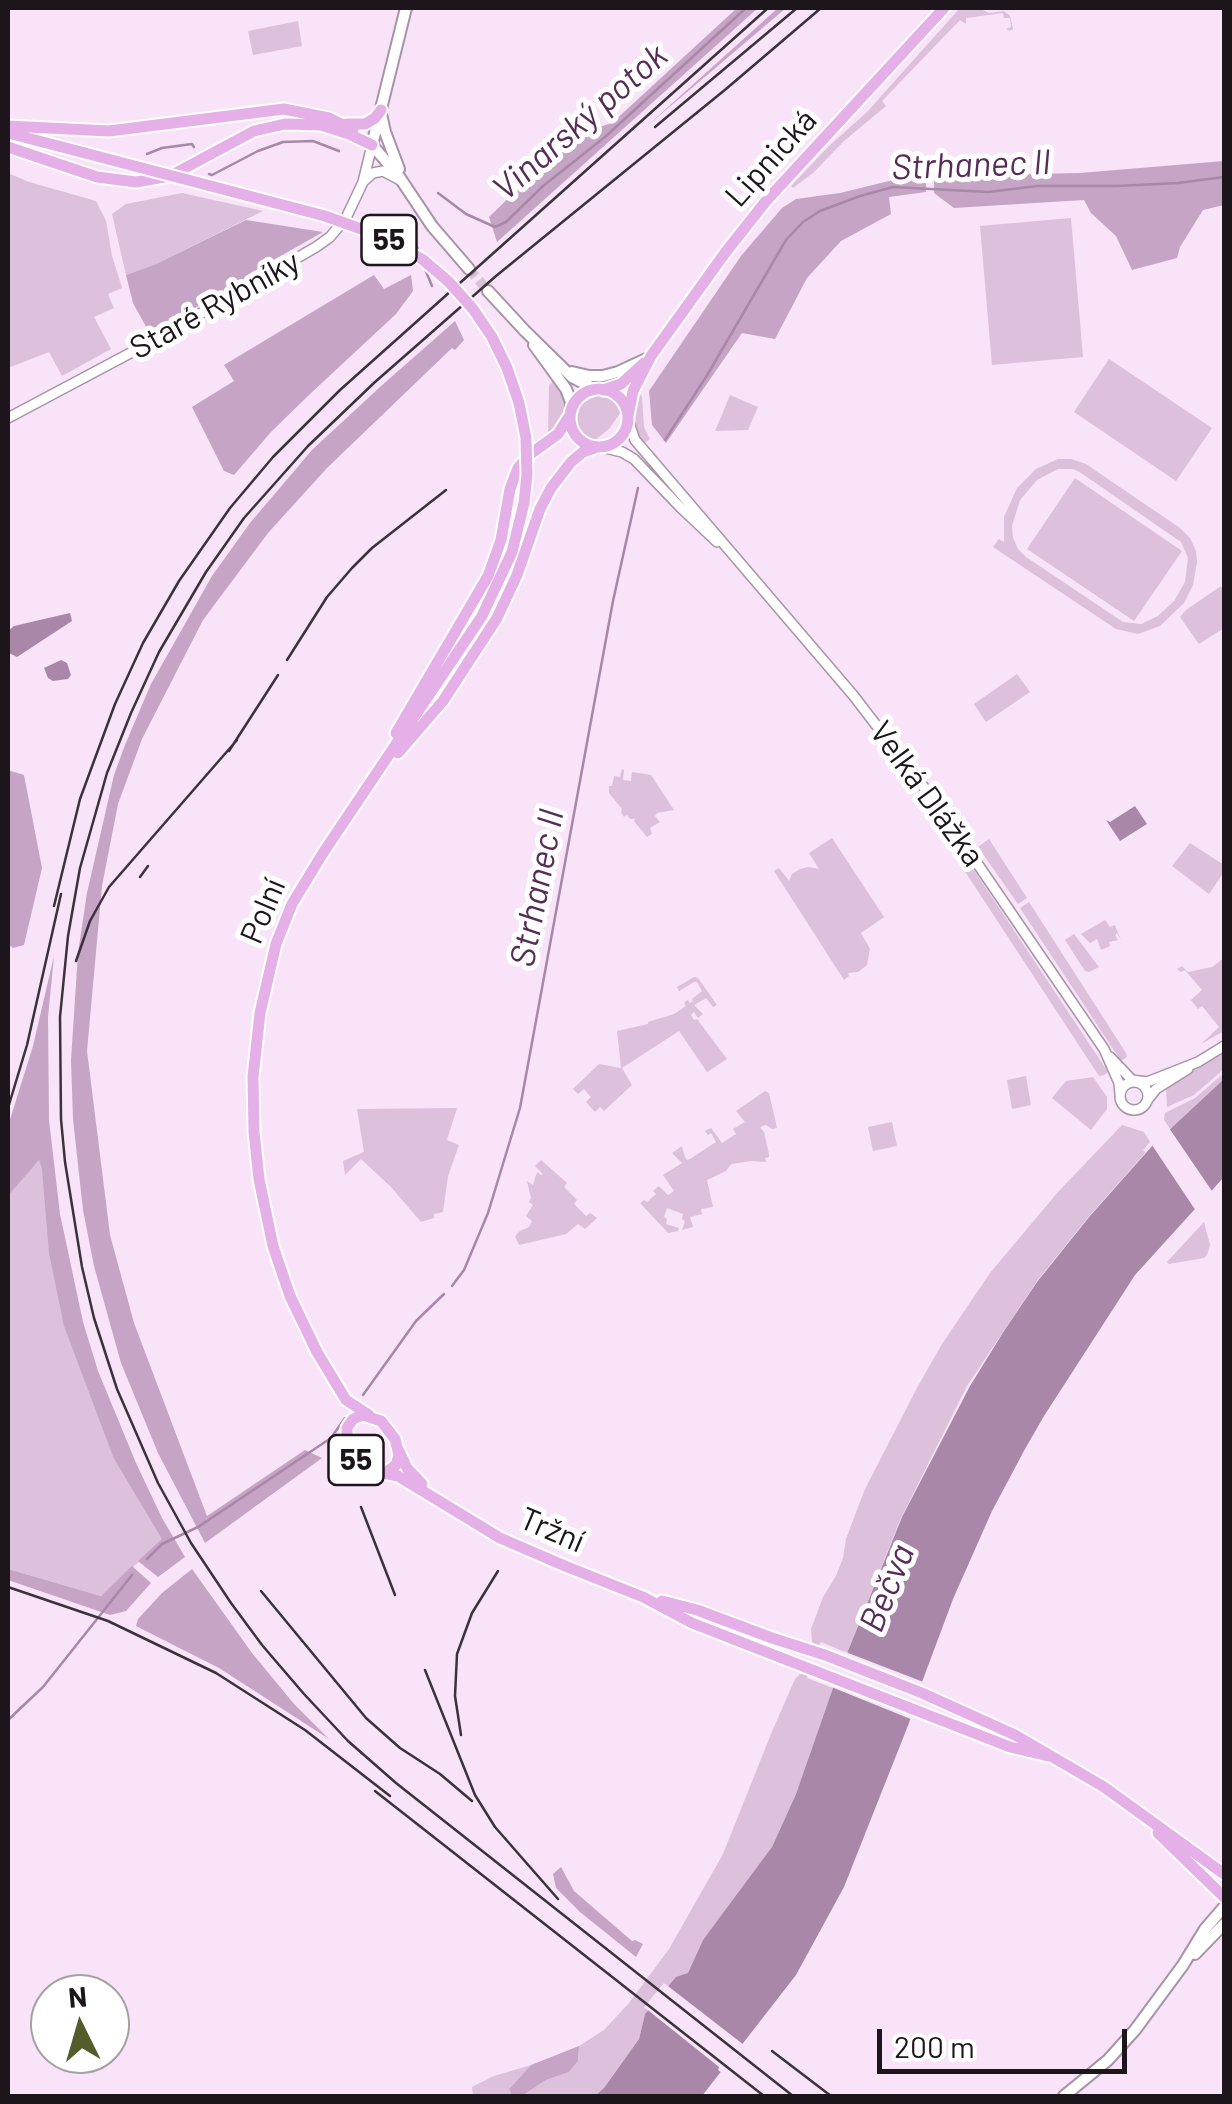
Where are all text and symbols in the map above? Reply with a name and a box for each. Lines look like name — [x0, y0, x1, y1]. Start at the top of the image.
water label: Vinarský potok — [484, 35, 676, 209]
street label: Lipnická — [717, 101, 825, 215]
water label: Strhanec II — [891, 141, 1051, 189]
road number: 55 — [362, 215, 416, 265]
street label: Staré Rybníky — [123, 243, 307, 367]
street label: Velká Dlážka — [862, 714, 992, 874]
water label: Strhanec II — [501, 806, 573, 970]
street label: Polní — [232, 873, 294, 949]
road number: 55 — [328, 1435, 384, 1485]
street label: Tržní — [514, 1499, 590, 1561]
water label: Bečva — [851, 1538, 923, 1638]
north arrow — [30, 1974, 130, 2074]
text: N — [67, 1978, 88, 2014]
scale bar — [882, 2009, 1132, 2071]
text: 200 m — [894, 2028, 975, 2064]

